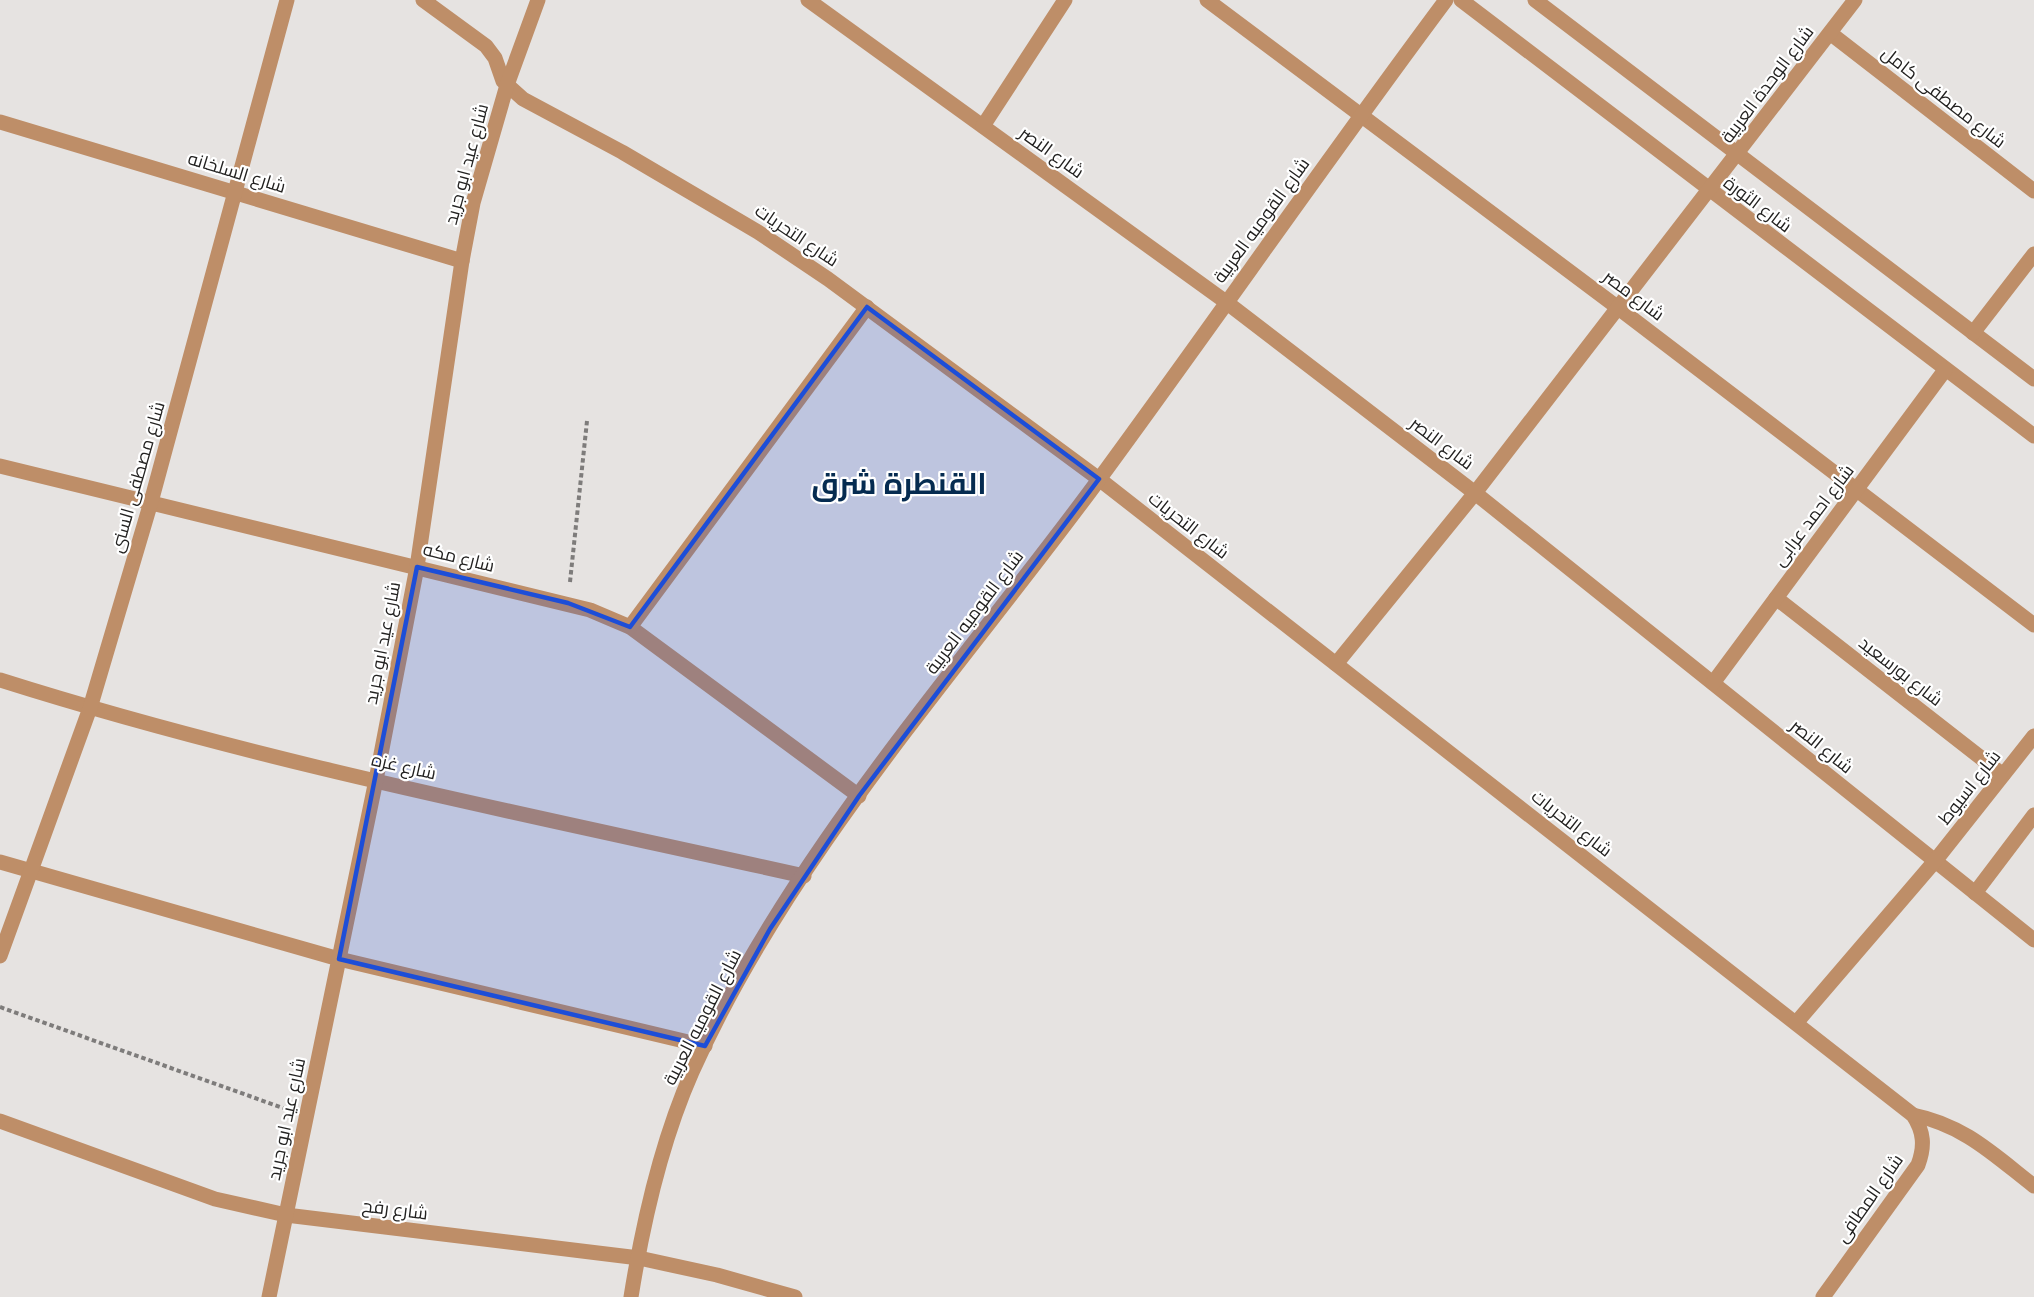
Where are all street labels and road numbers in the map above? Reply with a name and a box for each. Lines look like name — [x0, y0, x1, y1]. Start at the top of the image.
street label: شارع الوحدة العربية — [1715, 21, 1819, 148]
street label: شارع مصطفى كامل — [1876, 41, 2011, 154]
street label: شارع عيد ابو جريد — [439, 101, 494, 227]
street label: شارع النصر — [1014, 120, 1089, 184]
street label: شارع السلخانه — [185, 146, 289, 199]
street label: شارع القوميه العربية — [1208, 153, 1315, 288]
street label: شارع الثورة — [1719, 171, 1797, 238]
street label: شارع التحريات — [750, 199, 843, 272]
street label: شارع مصر — [1597, 264, 1669, 326]
street label: شارع مصطفى السنى — [104, 399, 171, 556]
street label: شارع النصر — [1404, 411, 1479, 475]
street label: شارع احمد عرابى — [1767, 460, 1860, 571]
street label: شارع التحريات — [1143, 486, 1234, 564]
street label: شارع مكه — [421, 537, 497, 578]
street label: شارع القوميه العربية — [920, 545, 1029, 679]
street label: شارع عيد ابو جريد — [359, 580, 406, 706]
street label: شارع بورسعيد — [1854, 631, 1948, 712]
street label: شارع النصر — [1784, 713, 1858, 779]
street label: شارع اسيوط — [1933, 745, 2006, 829]
street label: شارع غزه — [369, 747, 439, 786]
street label: شارع التحريات — [1526, 784, 1617, 862]
street label: شارع القوميه العربية — [658, 945, 747, 1089]
street label: شارع عيد ابو جريد — [262, 1056, 311, 1182]
street label: شارع المطافى — [1830, 1149, 1909, 1247]
street label: شارع رفح — [361, 1194, 429, 1225]

